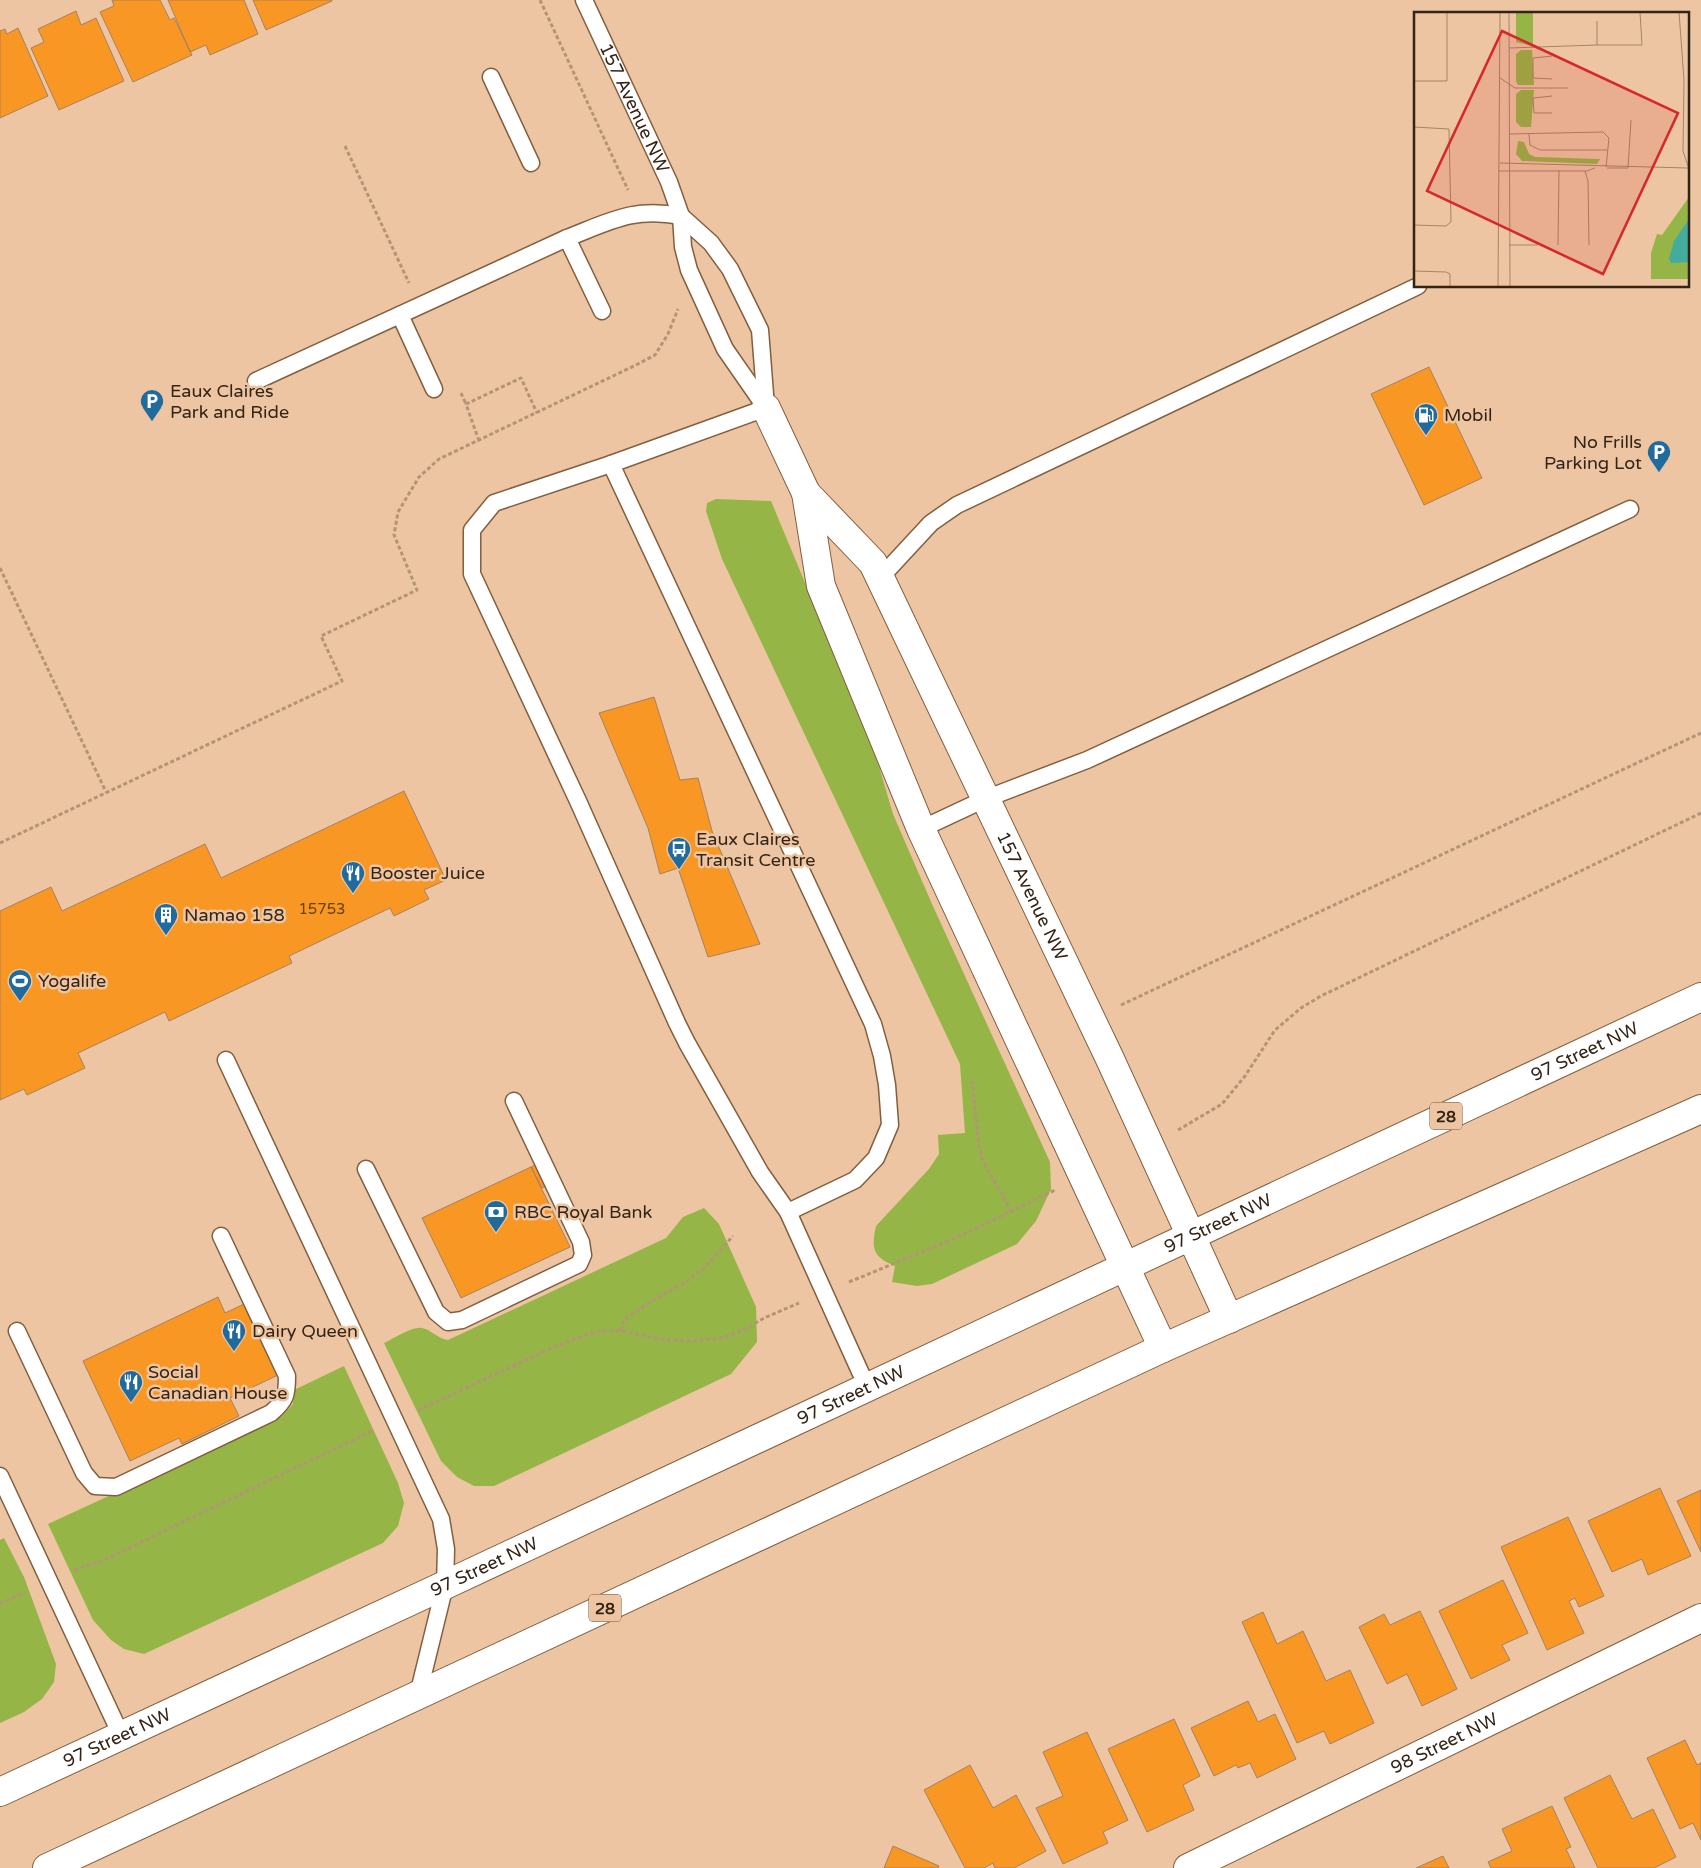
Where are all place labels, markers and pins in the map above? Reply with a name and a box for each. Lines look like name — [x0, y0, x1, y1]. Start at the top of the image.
place label: Eaux Claires Park and Ride — [170, 380, 289, 423]
parking icon: Eaux Claires Park and Ride — [139, 388, 165, 422]
fuel station icon: Mobil — [1413, 402, 1439, 436]
place label: Mobil — [1444, 404, 1492, 426]
place label: No Frills Parking Lot — [1544, 431, 1642, 474]
parking icon: No Frills Parking Lot — [1646, 439, 1672, 473]
place label: Eaux Claires Transit Centre — [696, 828, 815, 871]
bus stop icon: Eaux Claires Transit Centre — [666, 836, 692, 870]
restaurant icon: Booster Juice — [340, 860, 366, 894]
place label: Booster Juice — [370, 862, 485, 884]
building icon: Namao 158 — [153, 902, 179, 936]
place label: Namao 158 — [184, 904, 285, 926]
sports icon: Yogalife — [7, 968, 33, 1002]
place label: Yogalife — [38, 970, 106, 992]
bank icon: RBC Royal Bank — [483, 1199, 509, 1233]
place label: RBC Royal Bank — [514, 1201, 653, 1223]
restaurant icon: Dairy Queen — [221, 1318, 247, 1352]
place label: Dairy Queen — [252, 1320, 358, 1342]
place label: Social Canadian House — [148, 1361, 287, 1404]
restaurant icon: Social Canadian House — [118, 1369, 144, 1403]

